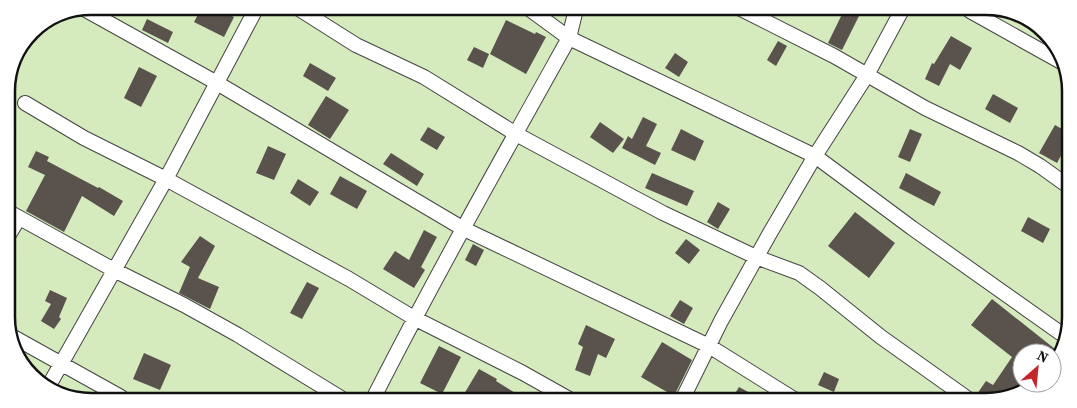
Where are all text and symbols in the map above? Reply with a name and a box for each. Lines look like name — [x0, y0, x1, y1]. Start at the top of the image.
north arrow — [1012, 343, 1062, 393]
text: N — [1034, 345, 1052, 368]

